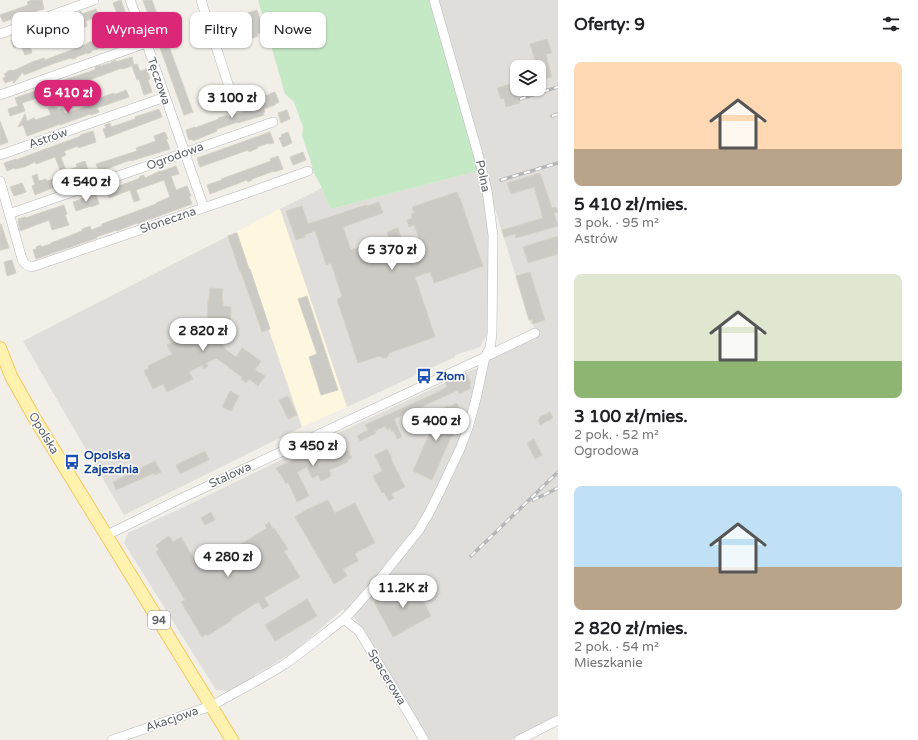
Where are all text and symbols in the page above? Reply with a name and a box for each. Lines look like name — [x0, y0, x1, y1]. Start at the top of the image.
chip: Kupno — [12, 12, 84, 48]
chip: Wynajem — [92, 12, 182, 48]
chip: Filtry — [190, 12, 252, 48]
chip: Nowe — [260, 12, 326, 48]
icon: filters — [880, 13, 902, 35]
text: Oferty: 9 — [574, 14, 645, 35]
street label: Tęczowa — [144, 56, 174, 106]
map controls — [510, 60, 546, 96]
button: layers — [510, 60, 546, 96]
pin: 5 410 zł — [27, 80, 109, 114]
text: 5 410 zł — [43, 85, 93, 101]
pin: 3 100 zł — [191, 85, 273, 119]
icon: home — [702, 88, 774, 160]
text: 3 100 zł — [207, 90, 257, 106]
street label: Astrów — [27, 125, 70, 151]
street label: Ogrodowa — [145, 139, 205, 173]
street label: Polna — [473, 159, 493, 193]
pin: 4 540 zł — [45, 169, 127, 203]
text: 4 540 zł — [61, 174, 111, 190]
text: 5 410 zł/mies. — [574, 194, 688, 215]
street label: Słoneczna — [138, 204, 198, 236]
text: 3 pok. · 95 m² — [574, 215, 659, 231]
text: Astrów — [574, 231, 618, 247]
pin: 5 370 zł — [351, 237, 433, 271]
text: 5 370 zł — [367, 242, 417, 258]
icon: home — [702, 300, 774, 372]
pin: 2 820 zł — [162, 318, 244, 352]
text: 2 820 zł — [178, 323, 228, 339]
bus stop icon: Złom — [415, 367, 433, 385]
place label: Złom — [436, 369, 465, 383]
text: 3 100 zł/mies. — [574, 406, 688, 427]
pin: 5 400 zł — [395, 408, 477, 442]
street label: Opolska — [26, 409, 62, 457]
text: 5 400 zł — [411, 413, 461, 429]
text: 2 pok. · 52 m² — [574, 427, 659, 443]
pin: 3 450 zł — [272, 433, 354, 467]
text: 3 450 zł — [288, 438, 338, 454]
text: Ogrodowa — [574, 443, 639, 459]
place label: Opolska Zajezdnia — [84, 448, 139, 477]
bus stop icon: Opolska Zajezdnia — [63, 453, 81, 471]
street label: Stalowa — [207, 459, 253, 491]
icon: home — [702, 512, 774, 584]
pin: 4 280 zł — [187, 544, 269, 578]
text: 4 280 zł — [203, 549, 253, 565]
pin: 11.2K zł — [362, 575, 444, 609]
text: 11.2K zł — [378, 580, 428, 596]
road number: 94 — [148, 611, 170, 629]
text: 2 820 zł/mies. — [574, 618, 688, 639]
text: 2 pok. · 54 m² — [574, 639, 659, 655]
street label: Spacerowa — [365, 647, 409, 707]
text: Mieszkanie — [574, 655, 643, 671]
street label: Akacjowa — [144, 703, 200, 735]

